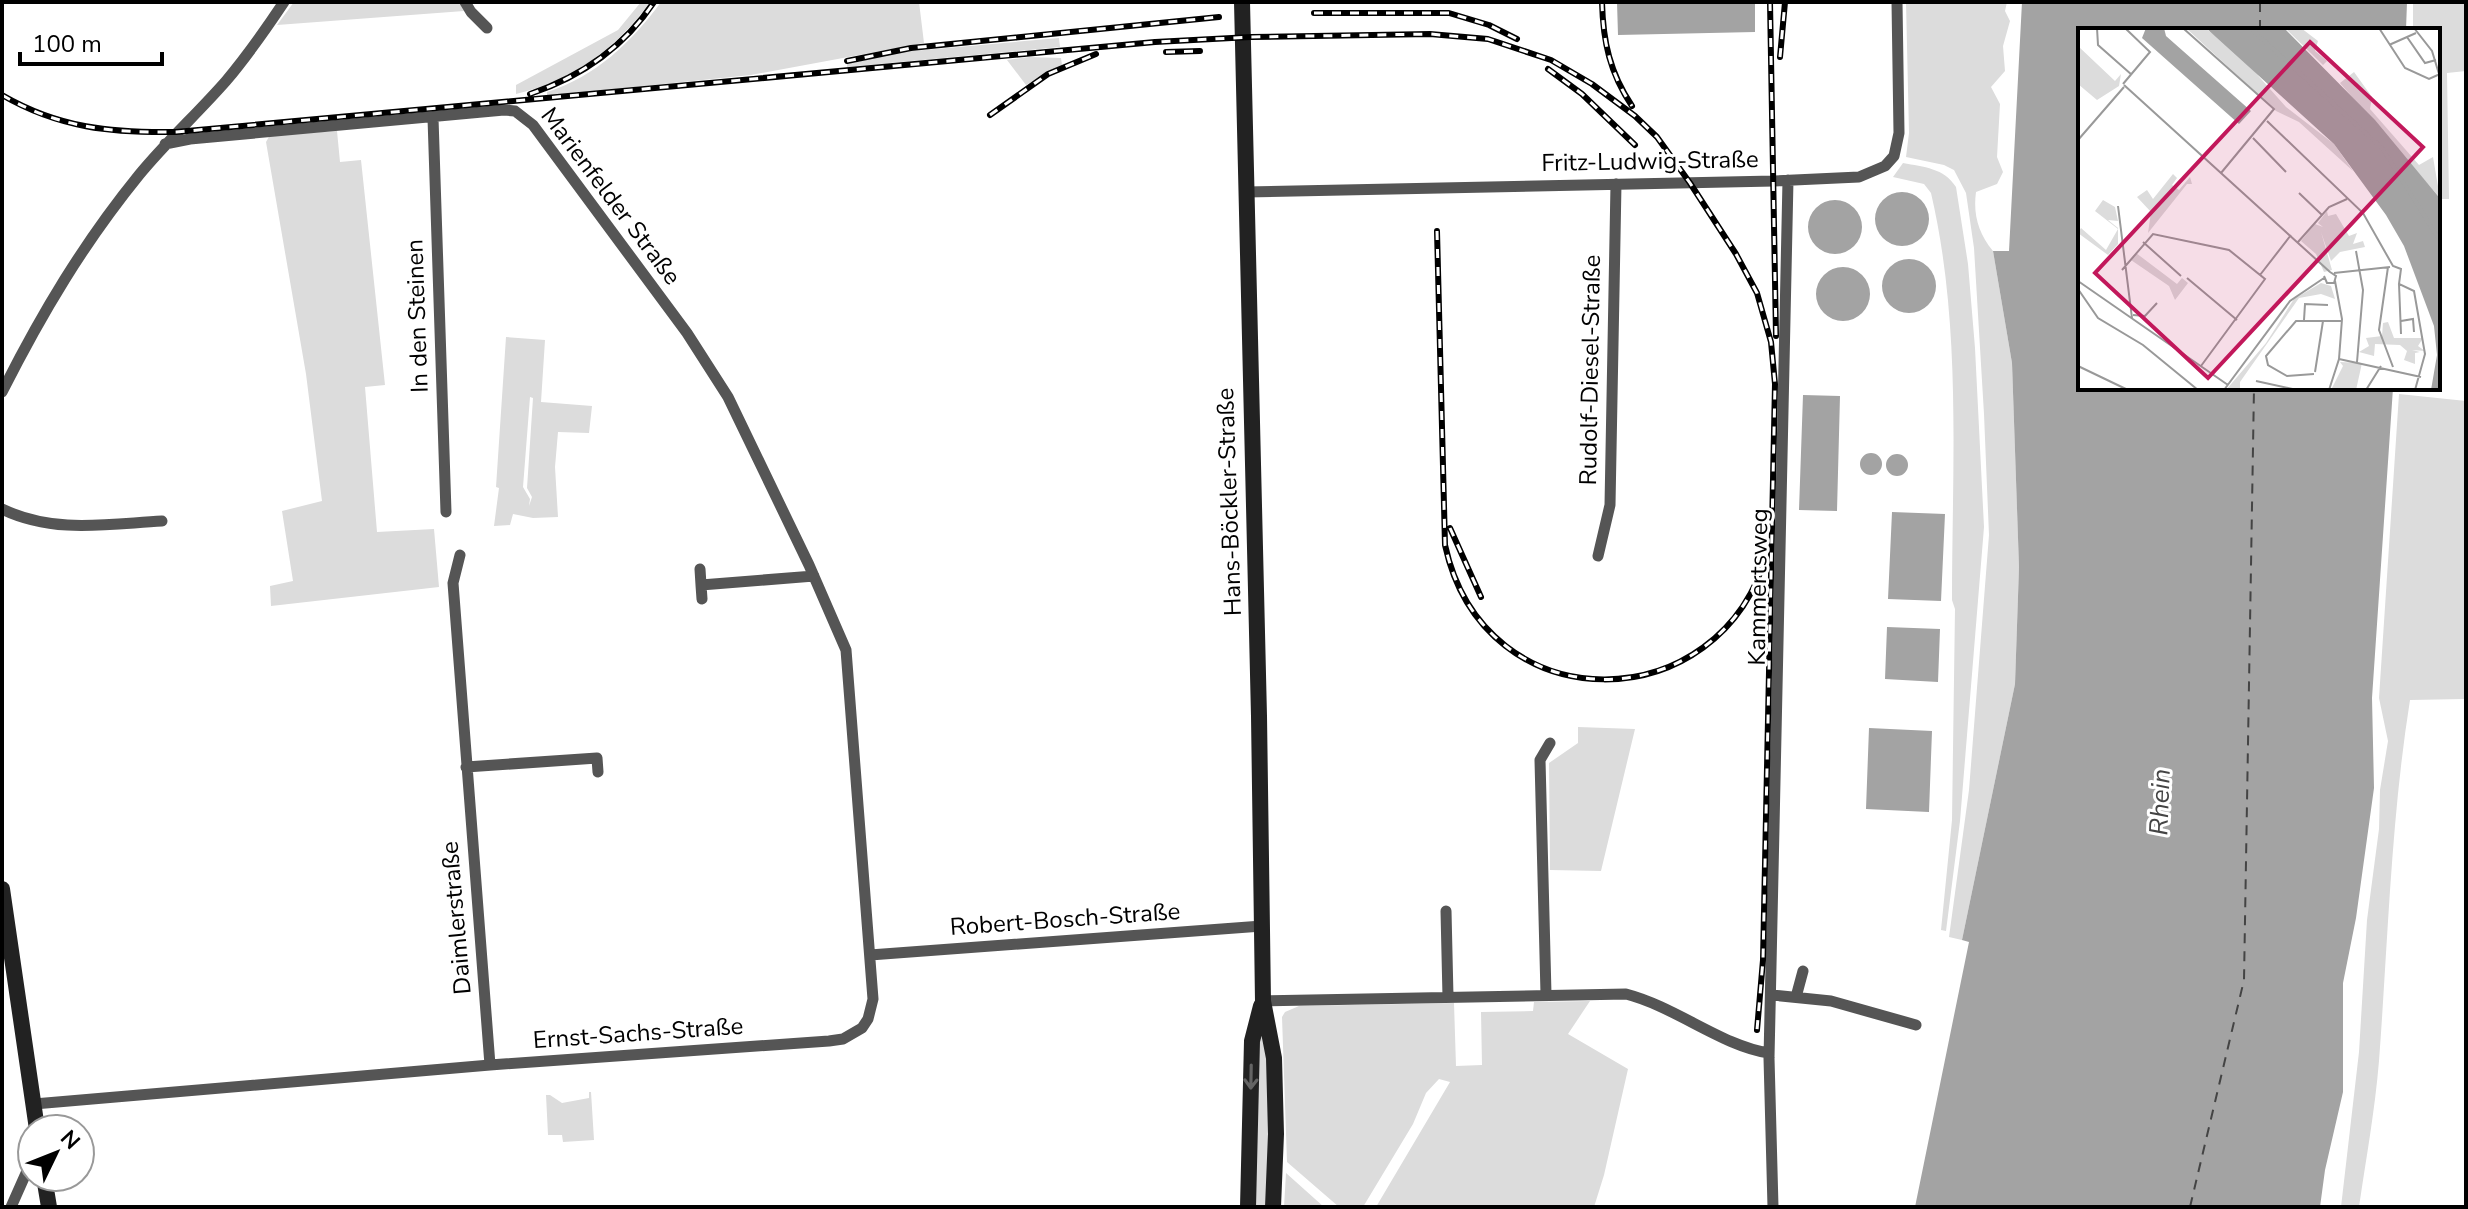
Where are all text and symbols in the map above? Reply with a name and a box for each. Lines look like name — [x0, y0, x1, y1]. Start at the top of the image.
scale bar — [20, 16, 162, 66]
text: 100 m — [32, 28, 102, 60]
inset map — [2078, 28, 2440, 390]
street label: Marienfelder Straße — [534, 101, 688, 291]
street label: Fritz-Ludwig-Straße — [1541, 143, 1759, 179]
street label: In den Steinen — [398, 239, 436, 393]
street label: Rudolf-Diesel-Straße — [1572, 254, 1608, 486]
street label: Hans-Böckler-Straße — [1209, 387, 1249, 617]
street label: Kammertsweg — [1741, 508, 1775, 666]
water label: Rhein — [2141, 768, 2179, 836]
street label: Daimlerstraße — [433, 840, 479, 996]
street label: Robert-Bosch-Straße — [949, 895, 1181, 943]
street label: Ernst-Sachs-Straße — [532, 1010, 744, 1056]
one-way arrow — [1243, 1063, 1259, 1090]
north arrow — [16, 1113, 96, 1193]
text: N — [53, 1124, 86, 1156]

